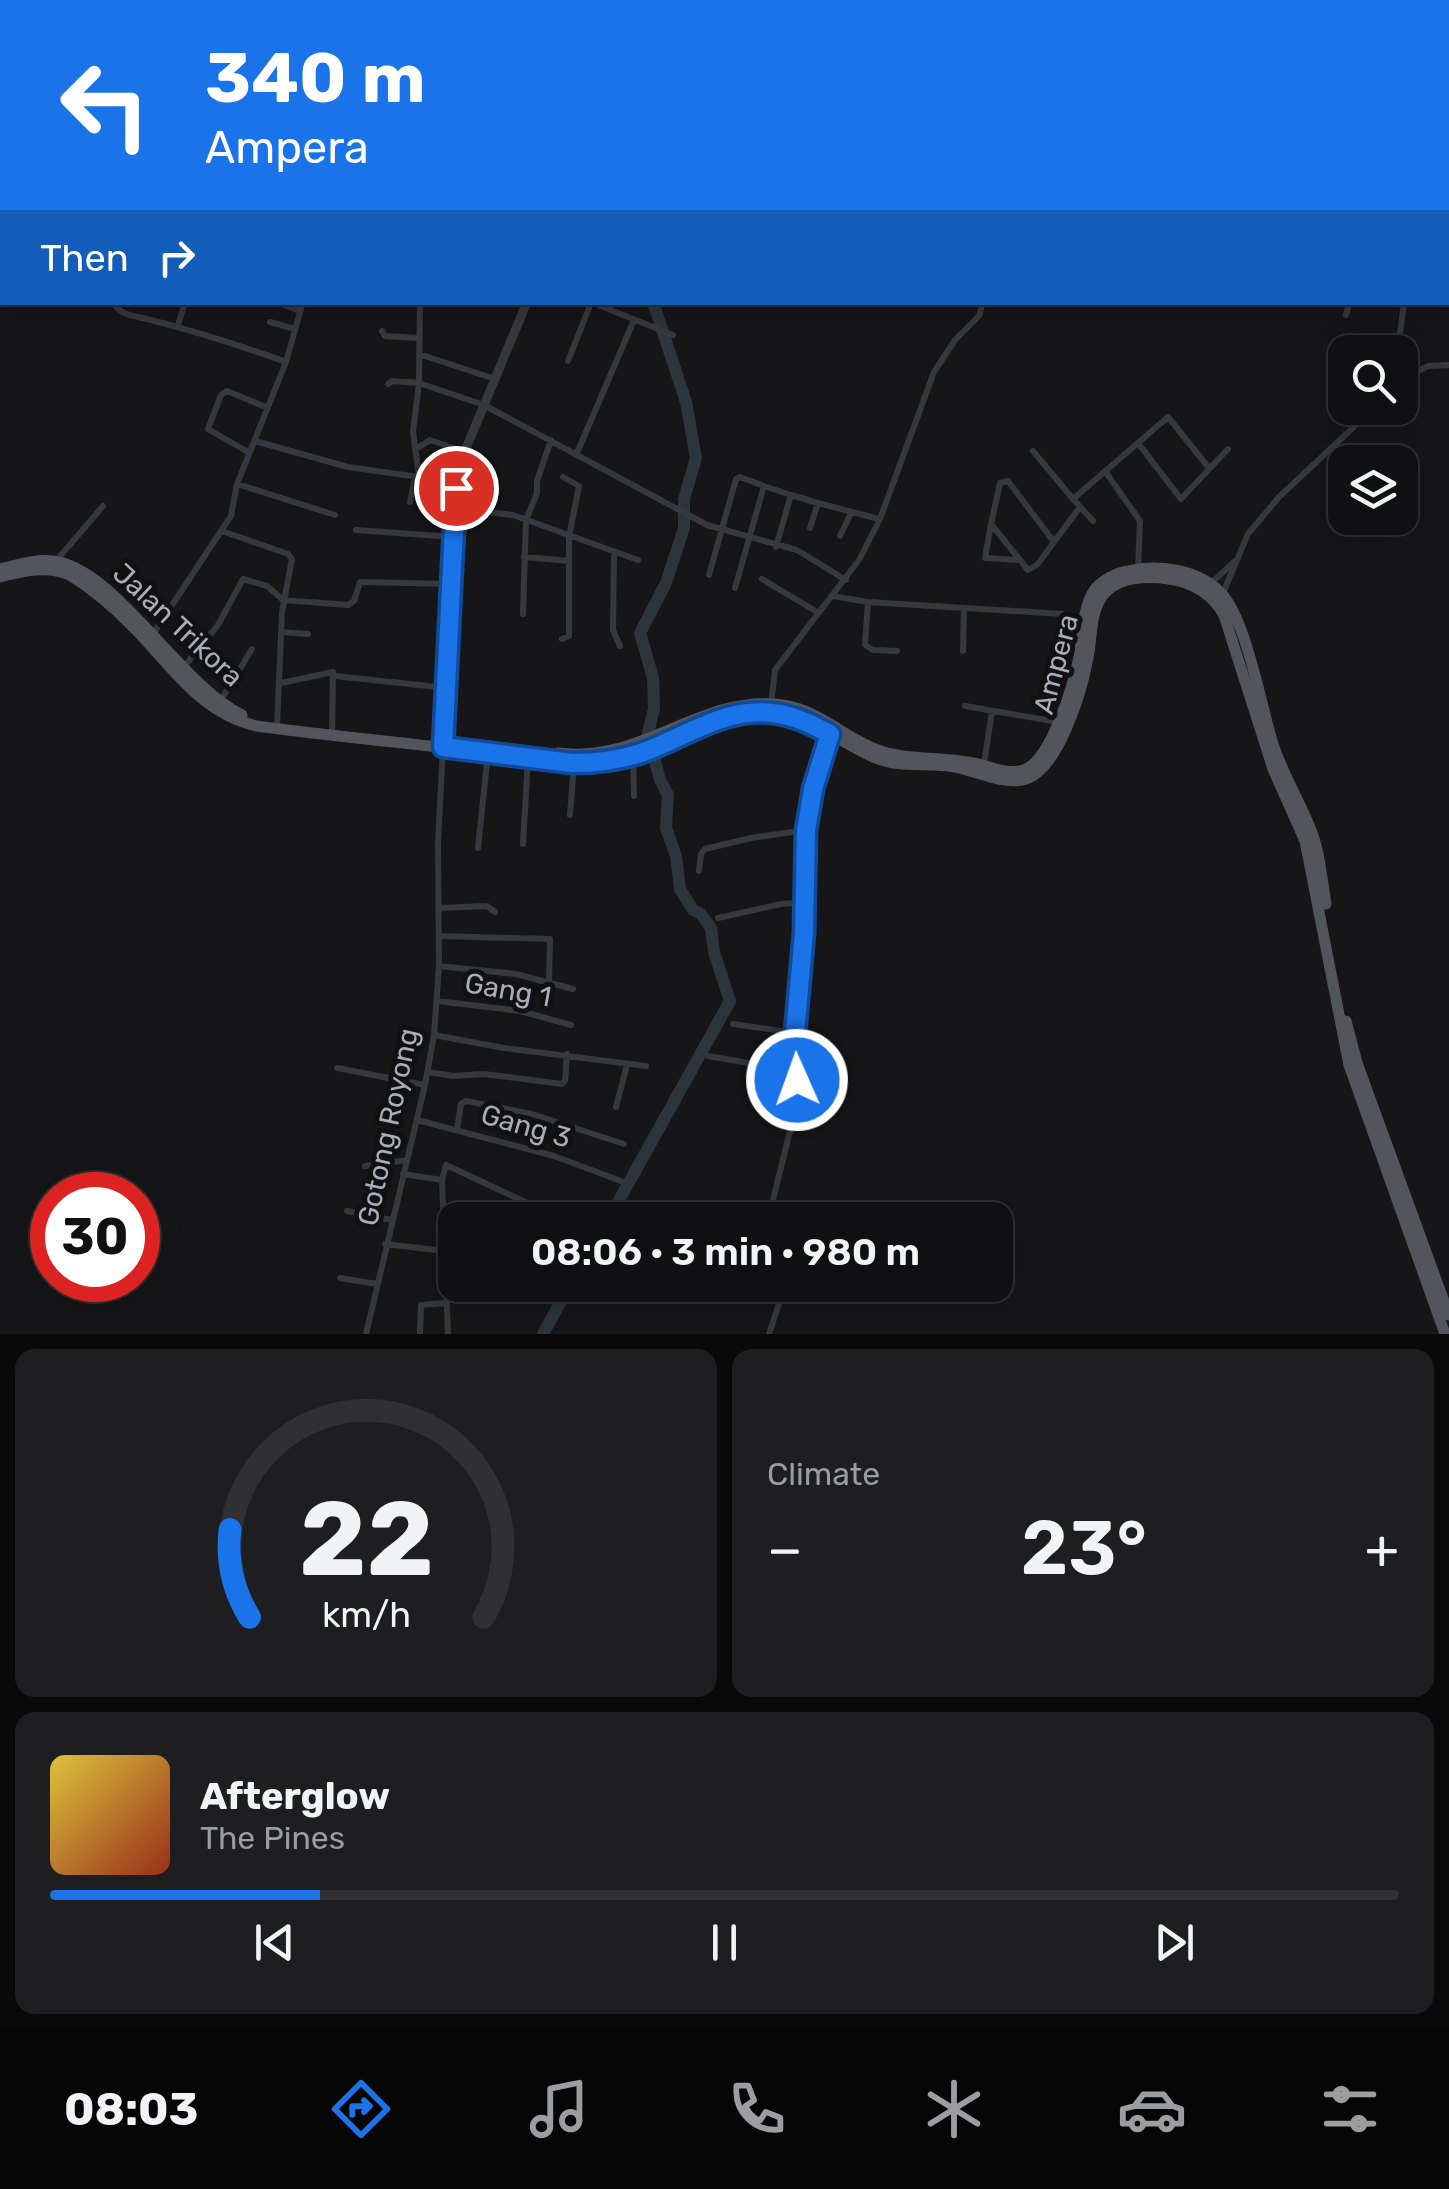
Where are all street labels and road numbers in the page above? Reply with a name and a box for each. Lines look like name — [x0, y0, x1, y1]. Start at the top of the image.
street label: Jalan Trikora — [106, 556, 250, 694]
street label: Ampera — [1027, 611, 1085, 717]
street label: Gang 1 — [462, 966, 554, 1014]
street label: Gotong Royong — [351, 1025, 425, 1229]
street label: Gang 3 — [477, 1097, 575, 1155]

